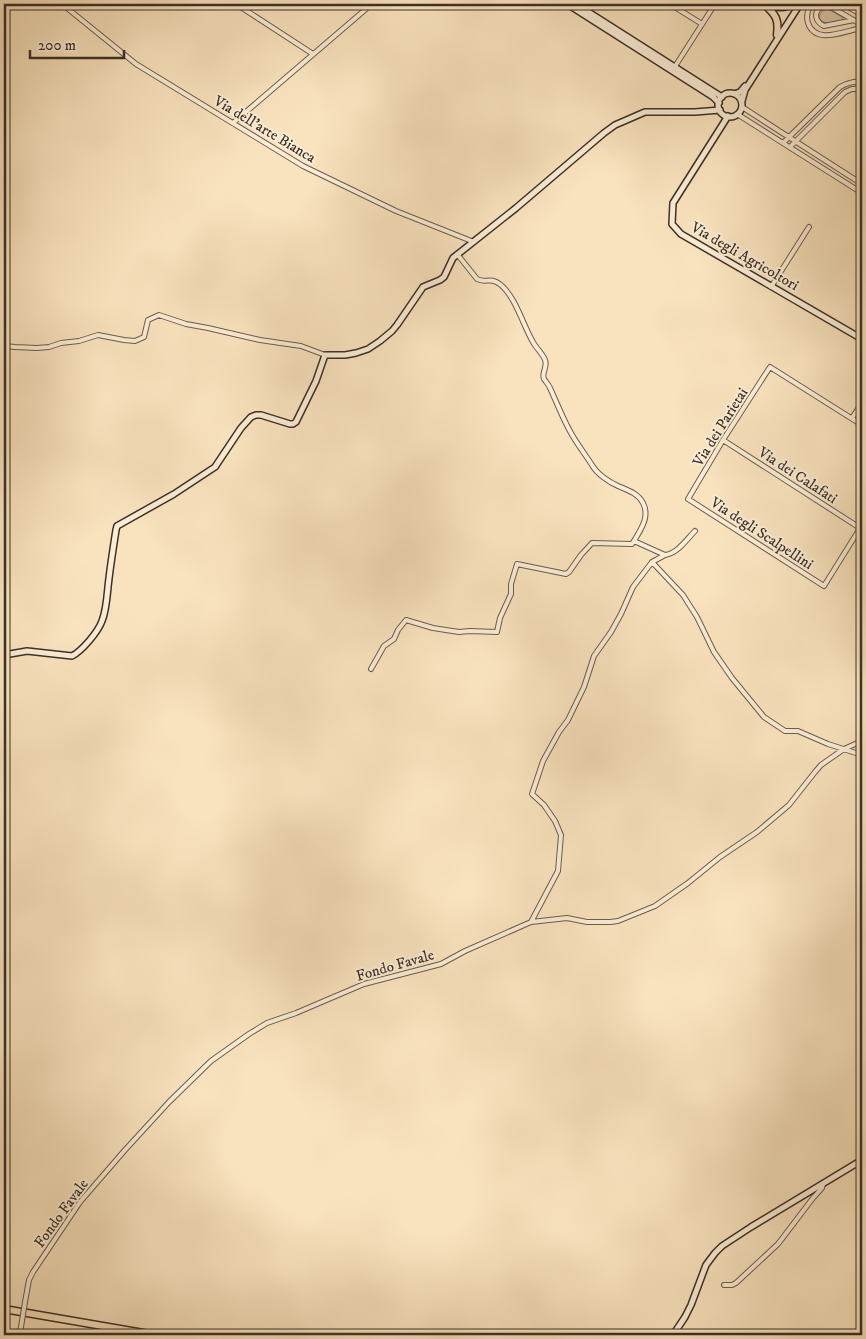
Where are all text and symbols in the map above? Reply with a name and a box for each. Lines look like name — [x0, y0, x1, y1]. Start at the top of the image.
scale bar — [30, 28, 124, 60]
text: 200 m — [38, 36, 76, 55]
street label: Via dell'arte Bianca — [209, 91, 320, 168]
street label: Via degli Agricoltori — [687, 217, 802, 295]
street label: Via dei Parietai — [688, 384, 752, 471]
street label: Via dei Calafati — [754, 442, 841, 508]
street label: Via degli Scalpellini — [706, 493, 817, 574]
street label: Fondo Favale — [354, 945, 436, 986]
street label: Fondo Favale — [30, 1175, 93, 1251]

